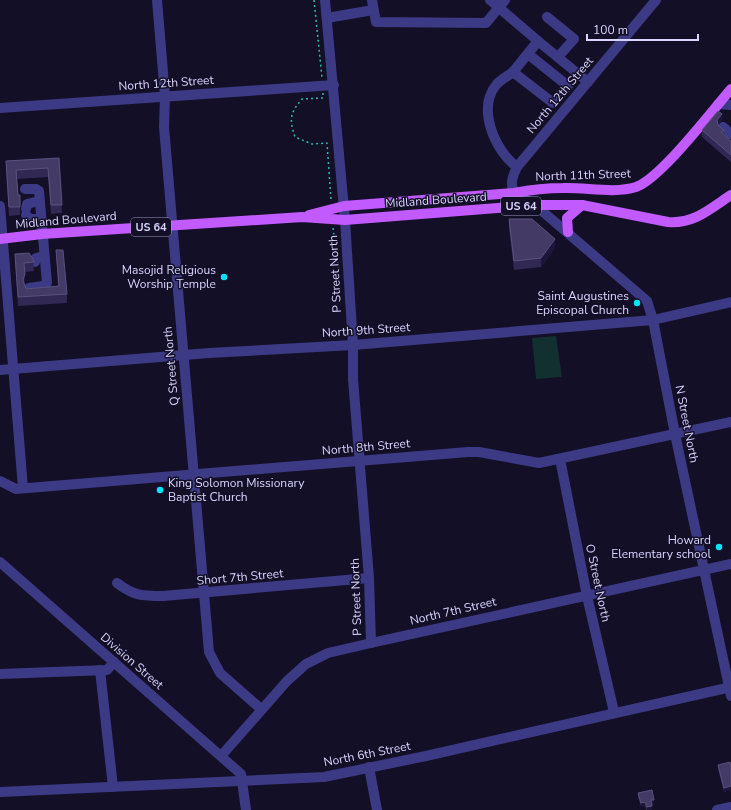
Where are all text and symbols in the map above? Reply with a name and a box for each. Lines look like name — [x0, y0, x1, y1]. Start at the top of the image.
scale bar — [587, 16, 698, 42]
text: 100 m — [593, 22, 628, 38]
street label: North 12th Street — [523, 53, 597, 137]
street label: North 12th Street — [118, 72, 215, 94]
street label: North 11th Street — [535, 165, 632, 185]
street label: Midland Boulevard — [385, 188, 487, 212]
road number: US 64 — [501, 197, 541, 215]
street label: Midland Boulevard — [15, 208, 117, 232]
road number: US 64 — [131, 218, 171, 236]
street label: P Street North — [325, 235, 345, 313]
place label: Masojid Religious Worship Temple — [122, 262, 216, 292]
marker: Masojid Religious Worship Temple — [219, 272, 229, 282]
place label: Saint Augustines Episcopal Church — [536, 288, 629, 318]
marker: Saint Augustines Episcopal Church — [632, 298, 642, 308]
street label: North 9th Street — [321, 319, 411, 341]
street label: Q Street North — [160, 326, 182, 406]
street label: N Street North — [672, 384, 702, 464]
street label: North 8th Street — [321, 435, 411, 459]
place label: King Solomon Missionary Baptist Church — [168, 475, 305, 505]
marker: King Solomon Missionary Baptist Church — [155, 485, 165, 495]
place label: Howard Elementary school — [611, 532, 711, 562]
marker: Howard Elementary school — [714, 542, 724, 552]
street label: O Street North — [582, 543, 614, 623]
street label: P Street North — [347, 558, 365, 636]
street label: Short 7th Street — [196, 565, 285, 589]
street label: North 7th Street — [408, 593, 499, 629]
street label: Division Street — [97, 629, 167, 693]
street label: North 6th Street — [322, 738, 413, 770]

